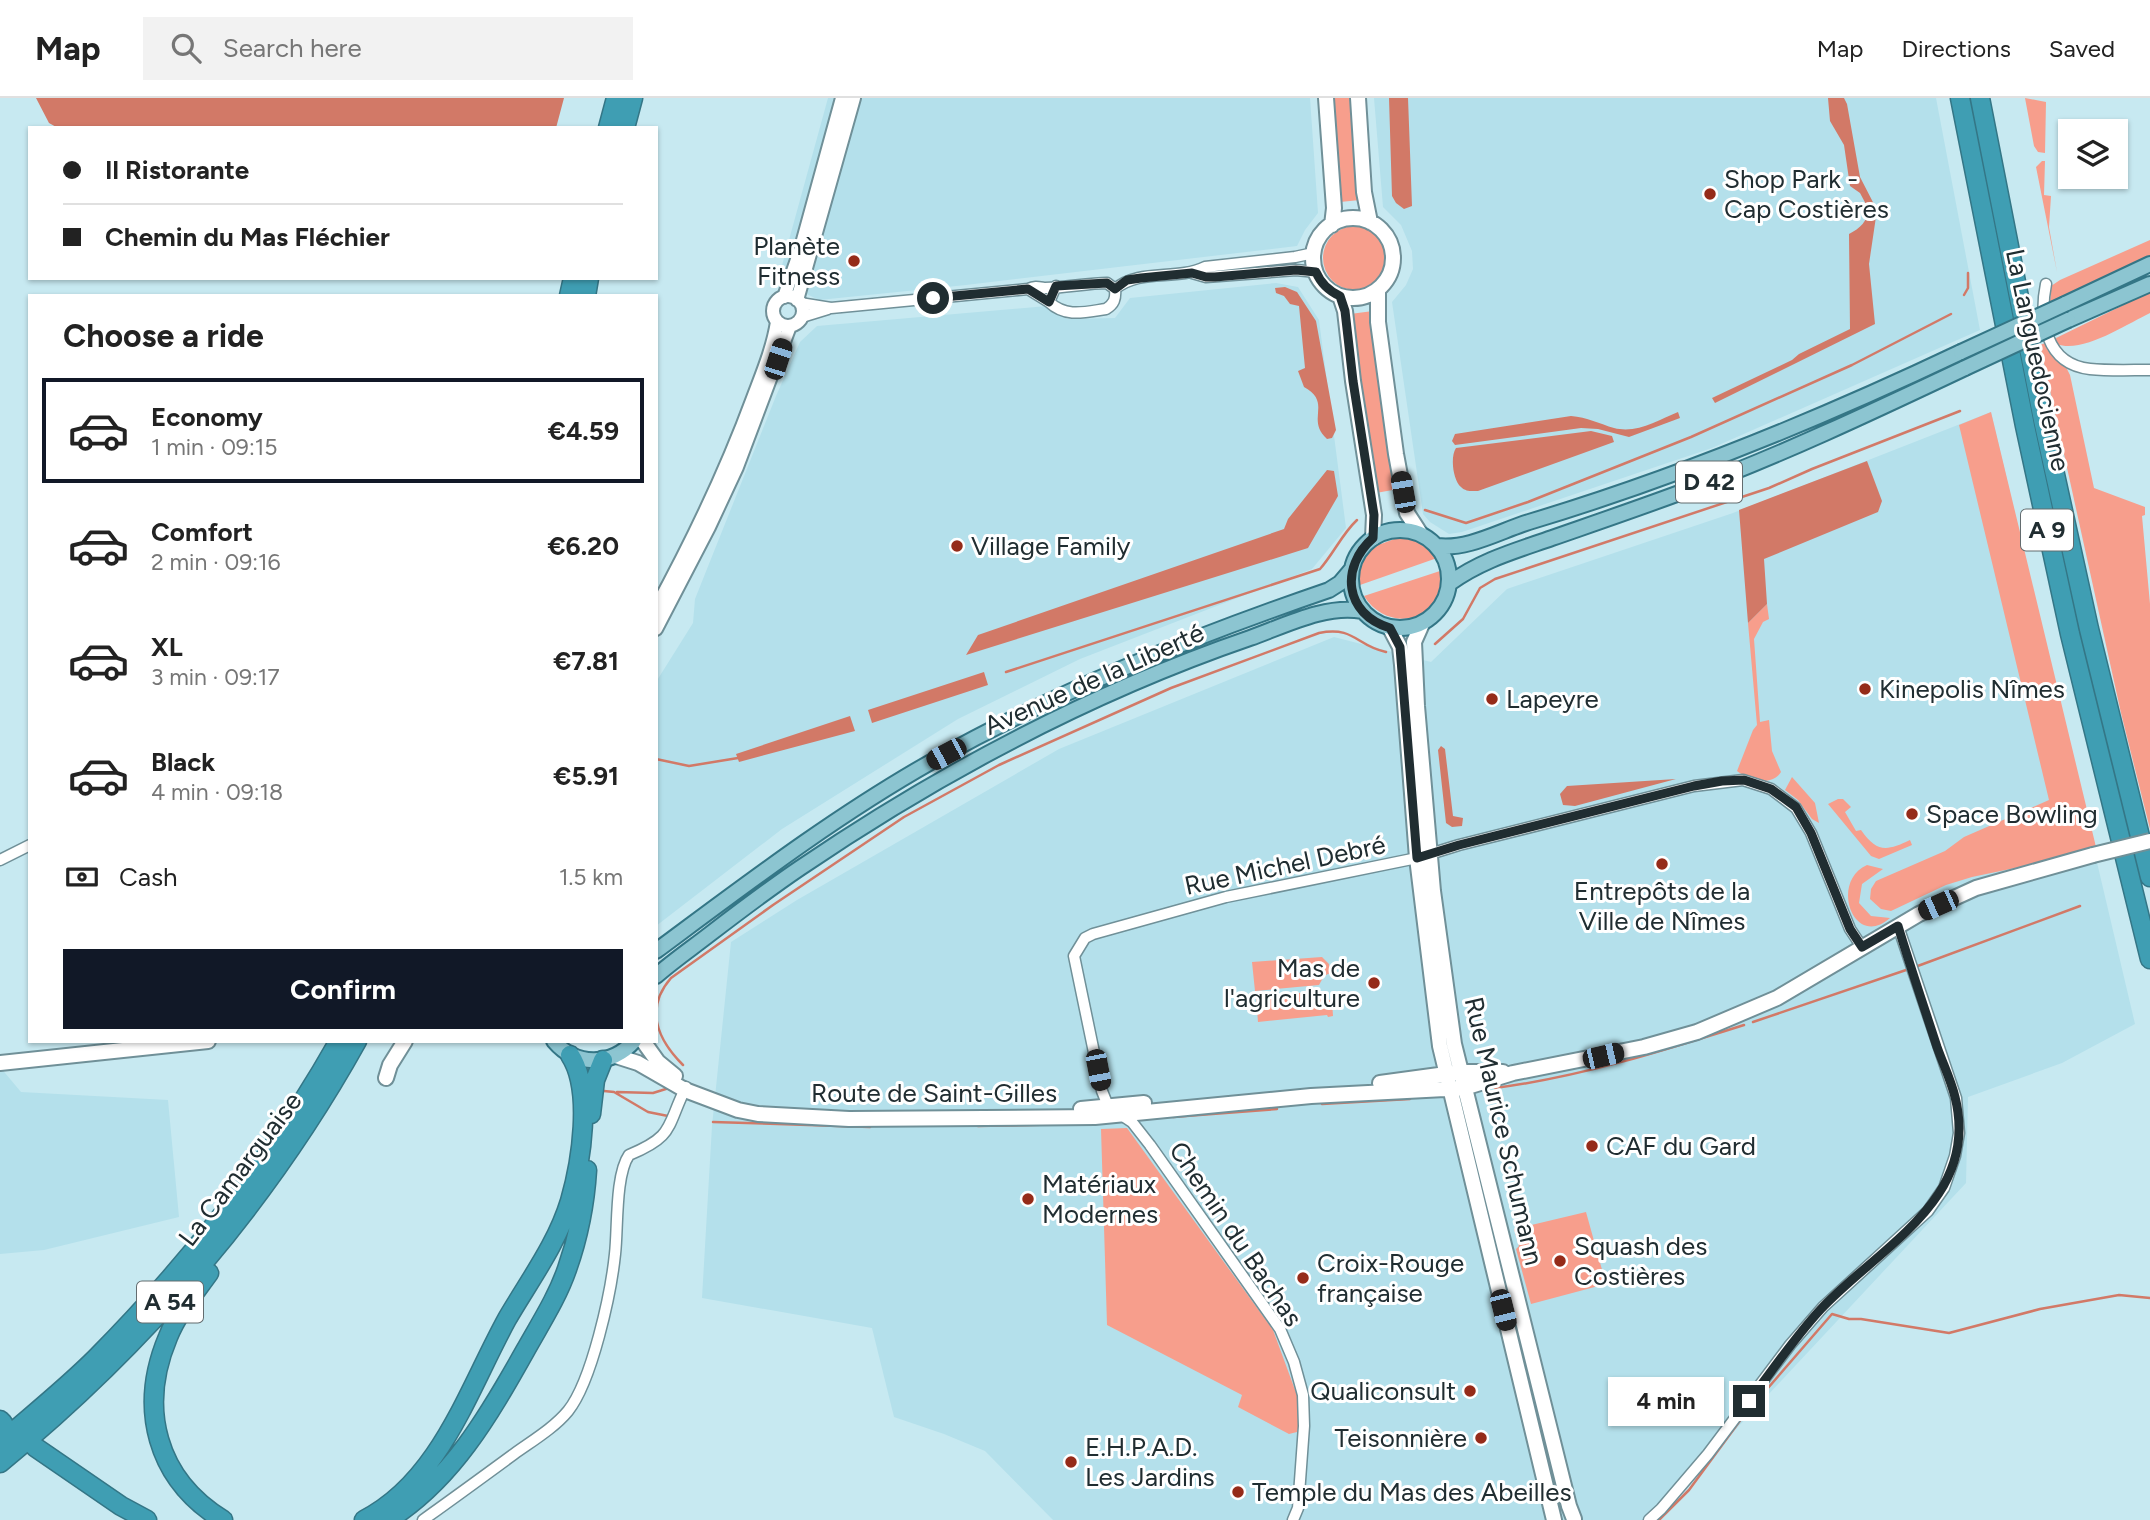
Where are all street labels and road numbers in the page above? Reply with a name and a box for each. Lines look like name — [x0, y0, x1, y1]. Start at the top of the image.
street label: La Languedocienne — [1999, 246, 2077, 474]
road number: D 42 — [1676, 461, 1742, 502]
road number: A 9 — [2021, 510, 2073, 550]
street label: Avenue de la Liberté — [979, 616, 1209, 742]
street label: Rue Michel Debré — [1182, 828, 1388, 902]
street label: Rue Maurice Schumann — [1458, 994, 1550, 1268]
street label: Route de Saint-Gilles — [811, 1077, 1057, 1109]
street label: La Camarguaise — [172, 1086, 308, 1252]
street label: Chemin du Bachas — [1162, 1136, 1310, 1332]
road number: A 54 — [137, 1282, 203, 1322]

